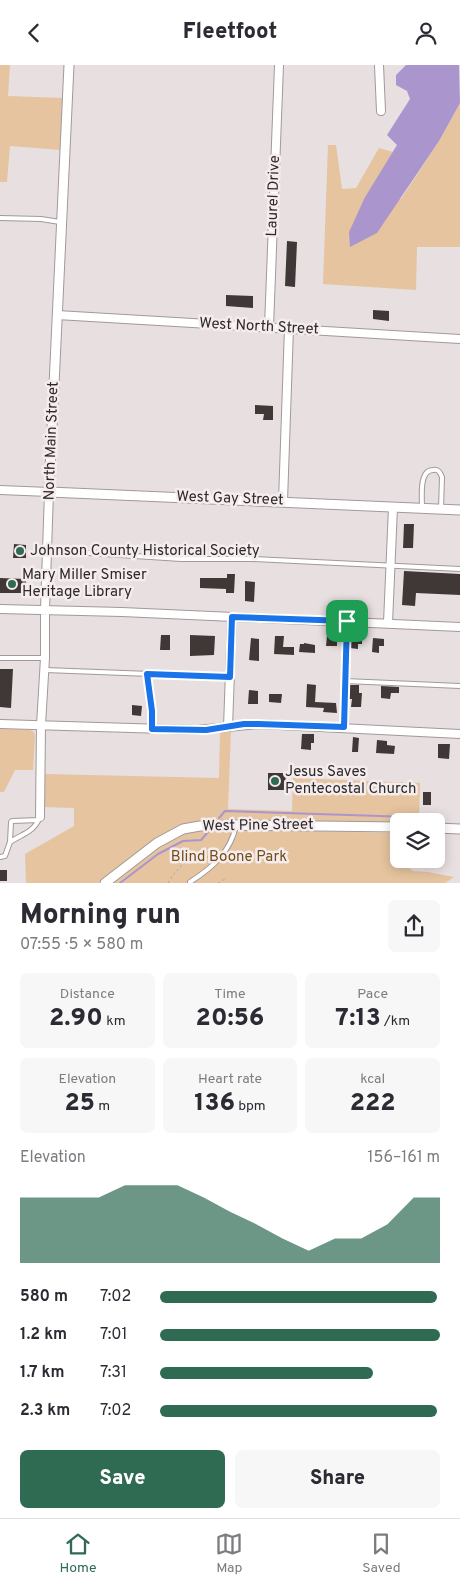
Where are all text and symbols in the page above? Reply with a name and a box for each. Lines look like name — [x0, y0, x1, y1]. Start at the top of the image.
icon: back — [20, 19, 48, 47]
text: Fleetfoot — [183, 19, 277, 46]
icon: person — [412, 19, 440, 47]
street label: Laurel Drive — [263, 155, 285, 237]
street label: West North Street — [199, 314, 319, 340]
street label: North Main Street — [40, 381, 64, 501]
street label: West Gay Street — [176, 488, 284, 510]
place label: Johnson County Historical Society — [30, 542, 260, 561]
marker: Johnson County Historical Society — [14, 545, 26, 557]
place label: Mary Miller Smiser Heritage Library — [22, 566, 147, 602]
marker: Mary Miller Smiser Heritage Library — [6, 578, 18, 590]
pin — [326, 600, 368, 642]
icon: arrive — [333, 607, 361, 635]
place label: Jesus Saves Pentecostal Church — [285, 763, 417, 799]
marker: Jesus Saves Pentecostal Church — [269, 775, 281, 787]
map controls — [390, 813, 445, 868]
button: layers — [390, 813, 445, 868]
street label: West Pine Street — [202, 816, 314, 836]
park label: Blind Boone Park — [171, 848, 287, 867]
text: Morning run — [20, 898, 181, 934]
button: share — [388, 900, 440, 952]
text: 07:55 · 5 × 580 m — [20, 935, 143, 955]
text: Distance — [60, 986, 115, 1003]
text: Time — [214, 986, 246, 1003]
text: Pace — [357, 986, 388, 1003]
text: 2.90 — [49, 1003, 103, 1035]
text: 20:56 — [196, 1003, 264, 1035]
text: 7:13 — [335, 1003, 381, 1035]
text: km — [103, 1013, 126, 1030]
text: /km — [381, 1013, 410, 1030]
text: Elevation — [59, 1071, 116, 1088]
text: Heart rate — [198, 1071, 262, 1088]
text: kcal — [360, 1071, 385, 1088]
text: 25 — [65, 1088, 95, 1120]
text: 136 — [194, 1088, 235, 1120]
text: 222 — [350, 1088, 396, 1120]
text: m — [95, 1098, 110, 1115]
text: bpm — [235, 1098, 266, 1115]
text: Elevation — [20, 1148, 86, 1168]
text: 156–161 m — [368, 1148, 440, 1168]
text: 580 m — [20, 1287, 68, 1307]
text: 7:02 — [100, 1287, 131, 1307]
text: 1.2 km — [20, 1325, 67, 1345]
text: 7:01 — [100, 1325, 128, 1345]
text: 1.7 km — [20, 1363, 65, 1383]
text: 7:31 — [100, 1363, 127, 1383]
text: 2.3 km — [20, 1401, 70, 1421]
text: 7:02 — [100, 1401, 131, 1421]
button: Save — [20, 1450, 225, 1508]
button: Share — [235, 1450, 440, 1508]
tab: Home — [59, 1530, 97, 1577]
tab: Map — [215, 1530, 243, 1577]
tab: Saved — [362, 1530, 401, 1577]

